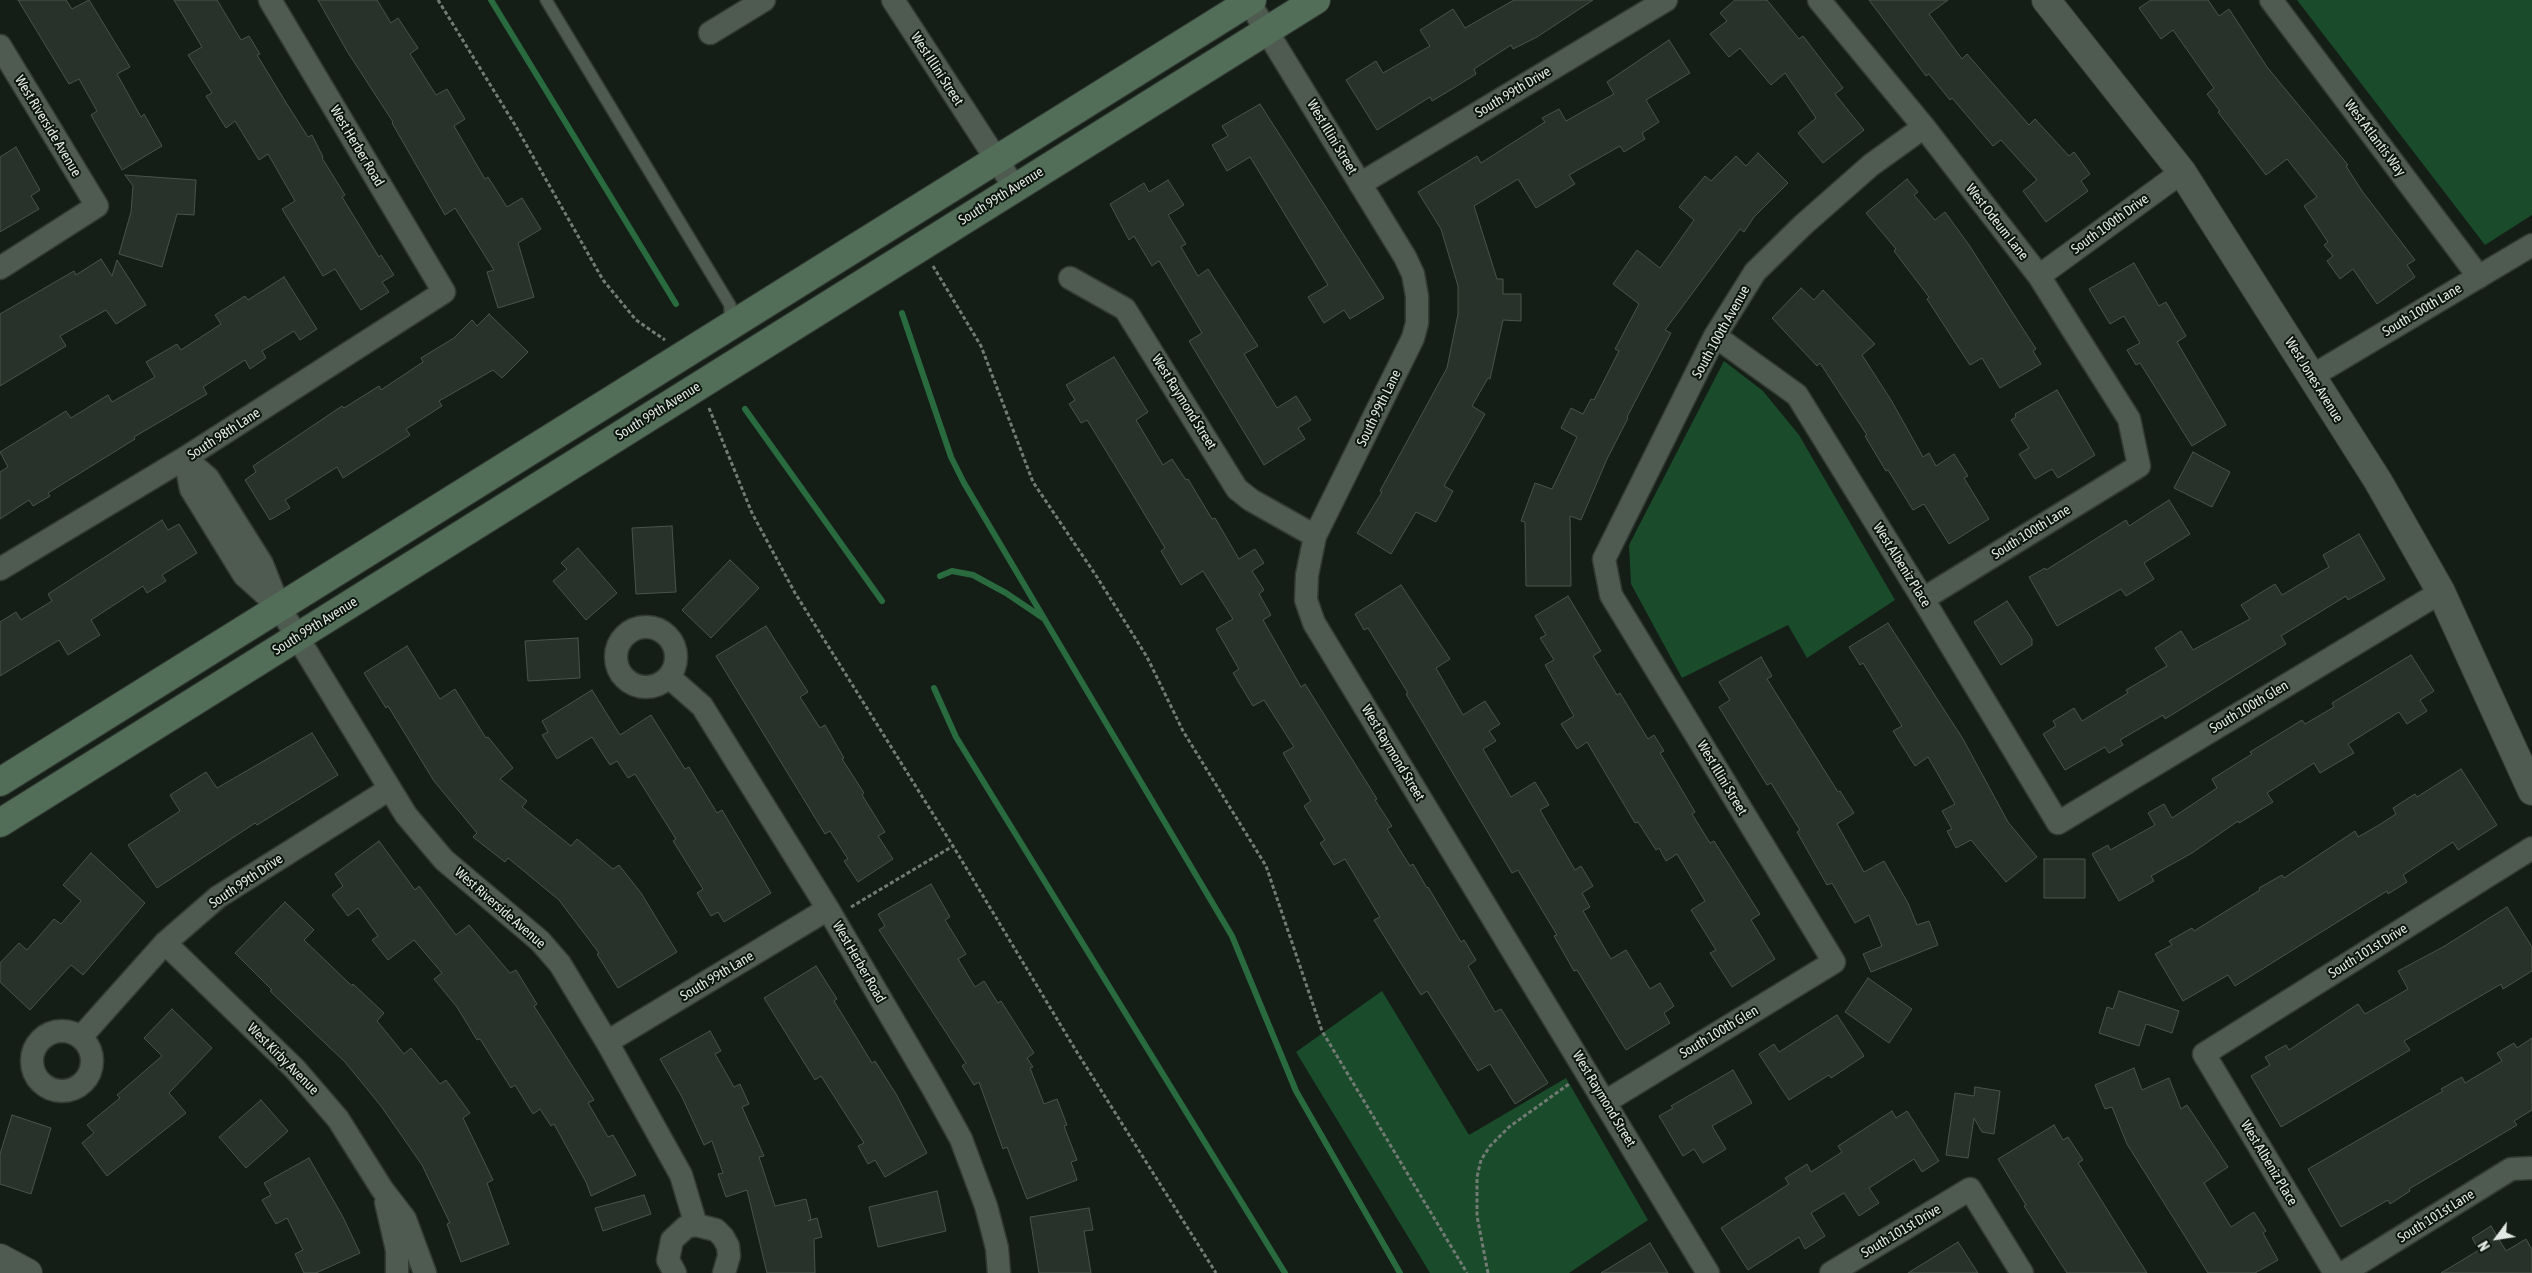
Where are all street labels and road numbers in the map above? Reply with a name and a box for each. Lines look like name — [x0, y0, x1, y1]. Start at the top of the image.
street label: West Illini Street — [907, 29, 967, 109]
street label: South 99th Drive — [1472, 63, 1554, 121]
street label: West Riverside Avenue — [11, 72, 85, 180]
street label: West Illini Street — [1303, 97, 1361, 177]
street label: West Atlantis Way — [2341, 97, 2409, 179]
street label: West Herber Road — [326, 103, 388, 189]
street label: South 99th Avenue — [956, 163, 1046, 229]
street label: West Odeum Lane — [1962, 181, 2032, 263]
street label: South 100th Drive — [2068, 190, 2152, 258]
street label: South 100th Lane — [2379, 280, 2465, 340]
street label: South 100th Avenue — [1689, 283, 1753, 381]
street label: West Jones Avenue — [2281, 335, 2347, 425]
street label: West Raymond Street — [1148, 351, 1220, 453]
street label: South 99th Lane — [1353, 367, 1405, 449]
street label: South 99th Avenue — [613, 378, 703, 444]
street label: South 98th Lane — [185, 404, 263, 464]
street label: South 100th Lane — [1989, 501, 2073, 563]
street label: West Albeniz Place — [1869, 520, 1935, 610]
street label: South 99th Avenue — [270, 593, 360, 659]
street label: South 100th Glen — [2207, 677, 2291, 737]
street label: West Raymond Street — [1358, 702, 1428, 804]
street label: West Illini Street — [1693, 738, 1751, 818]
street label: South 99th Drive — [206, 850, 286, 912]
street label: West Riverside Avenue — [451, 864, 549, 952]
street label: West Herber Road — [829, 918, 889, 1006]
street label: South 101st Drive — [2325, 920, 2411, 982]
street label: South 99th Lane — [677, 947, 757, 1005]
street label: South 100th Glen — [1677, 1002, 1761, 1062]
street label: West Kirby Avenue — [244, 1020, 322, 1098]
street label: West Raymond Street — [1569, 1048, 1639, 1150]
street label: West Albeniz Place — [2237, 1117, 2301, 1209]
street label: South 101st Lane — [2394, 1186, 2478, 1246]
street label: South 101st Drive — [1858, 1201, 1944, 1261]

